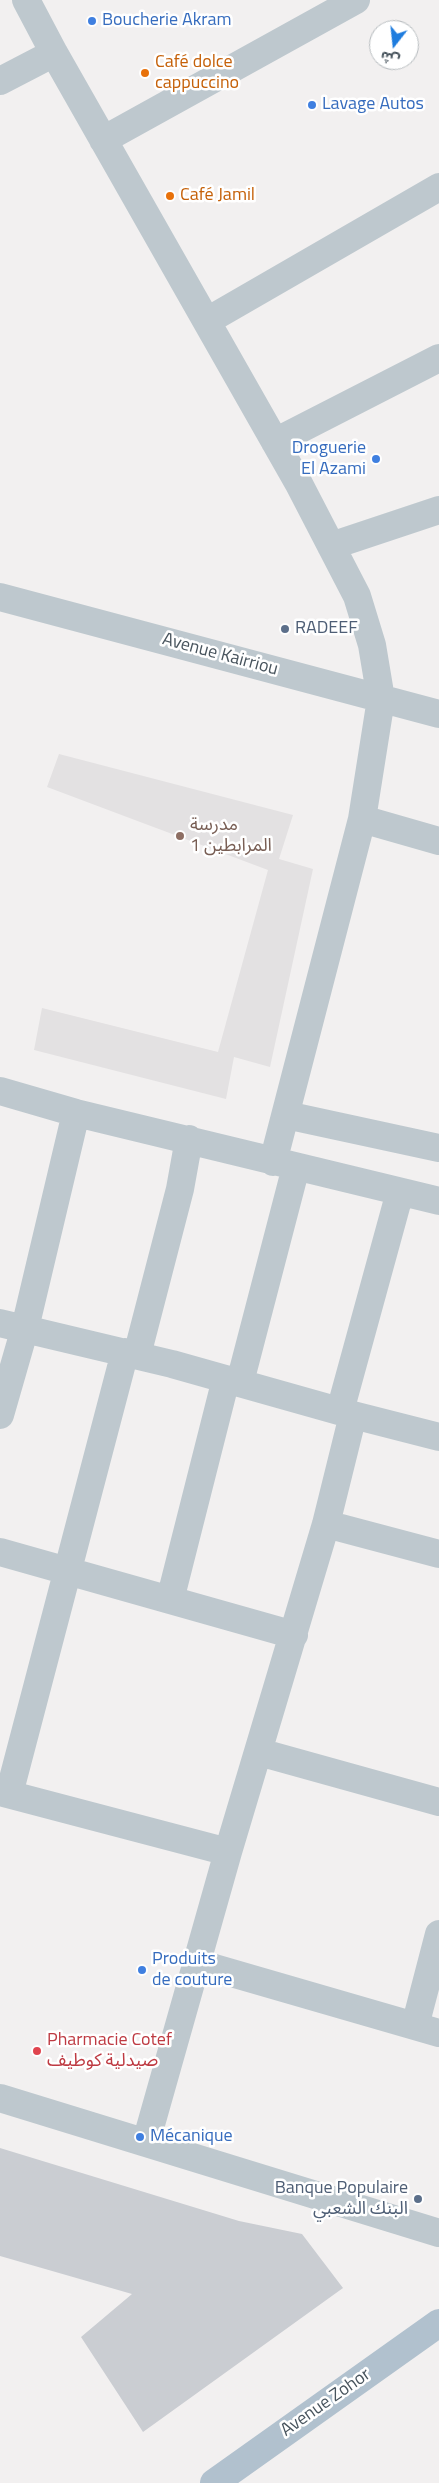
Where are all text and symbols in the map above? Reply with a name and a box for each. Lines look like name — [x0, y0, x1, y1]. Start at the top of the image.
place label: Boucherie Akram — [102, 10, 232, 32]
marker: Boucherie Akram — [86, 15, 98, 27]
north arrow — [369, 20, 419, 70]
text: ش — [378, 46, 402, 72]
place label: Café dolce cappuccino — [155, 52, 239, 94]
marker: Café dolce cappuccino — [139, 67, 151, 79]
place label: Lavage Autos — [322, 94, 424, 116]
marker: Lavage Autos — [306, 99, 318, 111]
place label: Café Jamil — [180, 185, 255, 207]
marker: Café Jamil — [164, 190, 176, 202]
place label: Droguerie El Azami — [292, 438, 366, 480]
marker: Droguerie El Azami — [370, 453, 382, 465]
place label: RADEEF — [295, 618, 358, 640]
marker: RADEEF — [279, 623, 291, 635]
street label: Avenue Kairriou — [160, 629, 280, 681]
place label: مدرسة المرابطين 1 — [190, 815, 272, 858]
marker: مدرسة المرابطين 1 — [174, 830, 186, 842]
place label: Produits de couture — [152, 1949, 232, 1992]
marker: Produits de couture — [136, 1964, 148, 1976]
place label: Pharmacie Cotef صيدلية كوطيف — [47, 2030, 172, 2072]
marker: Pharmacie Cotef صيدلية كوطيف — [31, 2045, 43, 2057]
place label: Mécanique — [150, 2126, 233, 2148]
marker: Mécanique — [134, 2131, 146, 2143]
place label: Banque Populaire البنك الشعبي — [275, 2178, 408, 2220]
marker: Banque Populaire البنك الشعبي — [412, 2193, 424, 2205]
street label: Avenue Zohor — [277, 2364, 375, 2442]

